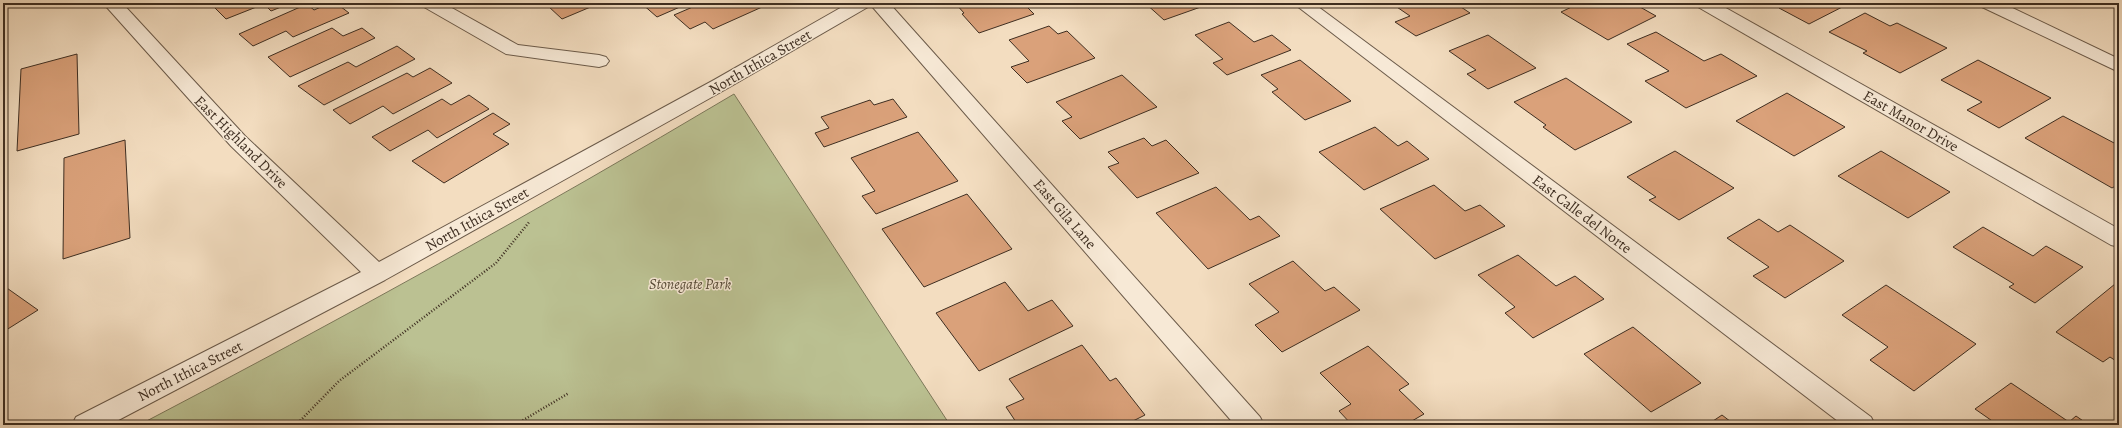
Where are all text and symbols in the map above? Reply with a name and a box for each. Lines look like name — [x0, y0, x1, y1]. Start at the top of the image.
street label: North Ithica Street — [705, 24, 815, 99]
street label: East Manor Drive — [1860, 86, 1963, 157]
street label: East Highland Drive — [190, 91, 292, 193]
street label: East Calle del Norte — [1528, 170, 1636, 258]
street label: East Gila Lane — [1029, 175, 1101, 253]
street label: North Ithica Street — [422, 182, 532, 256]
park label: Stonegate Park — [649, 274, 731, 294]
street label: North Ithica Street — [134, 336, 246, 406]

